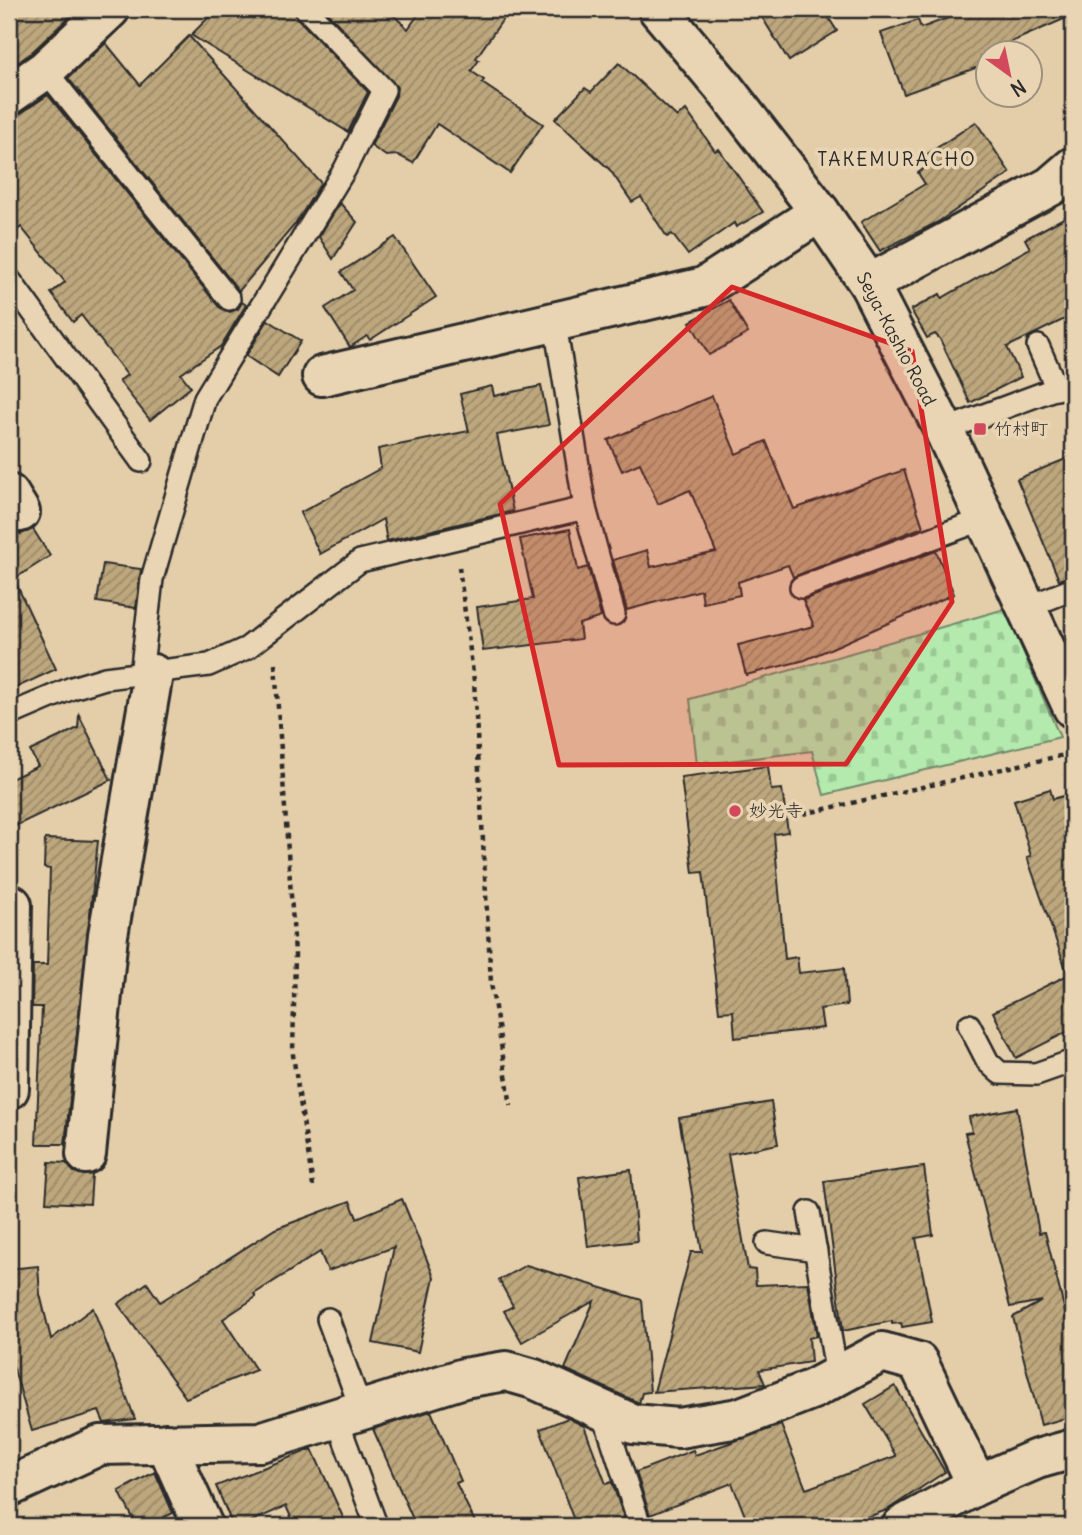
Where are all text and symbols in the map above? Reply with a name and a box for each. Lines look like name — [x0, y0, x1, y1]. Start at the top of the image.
north arrow — [974, 38, 1044, 108]
text: N — [1006, 75, 1030, 102]
district label: TAKEMURACHO — [817, 147, 977, 171]
street label: Seya-Kashio Road — [852, 268, 942, 410]
place label: 竹村町 — [994, 417, 1048, 440]
marker: 竹村町 — [972, 421, 988, 437]
place label: 妙光寺 — [749, 799, 803, 822]
marker: 妙光寺 — [727, 803, 743, 819]

